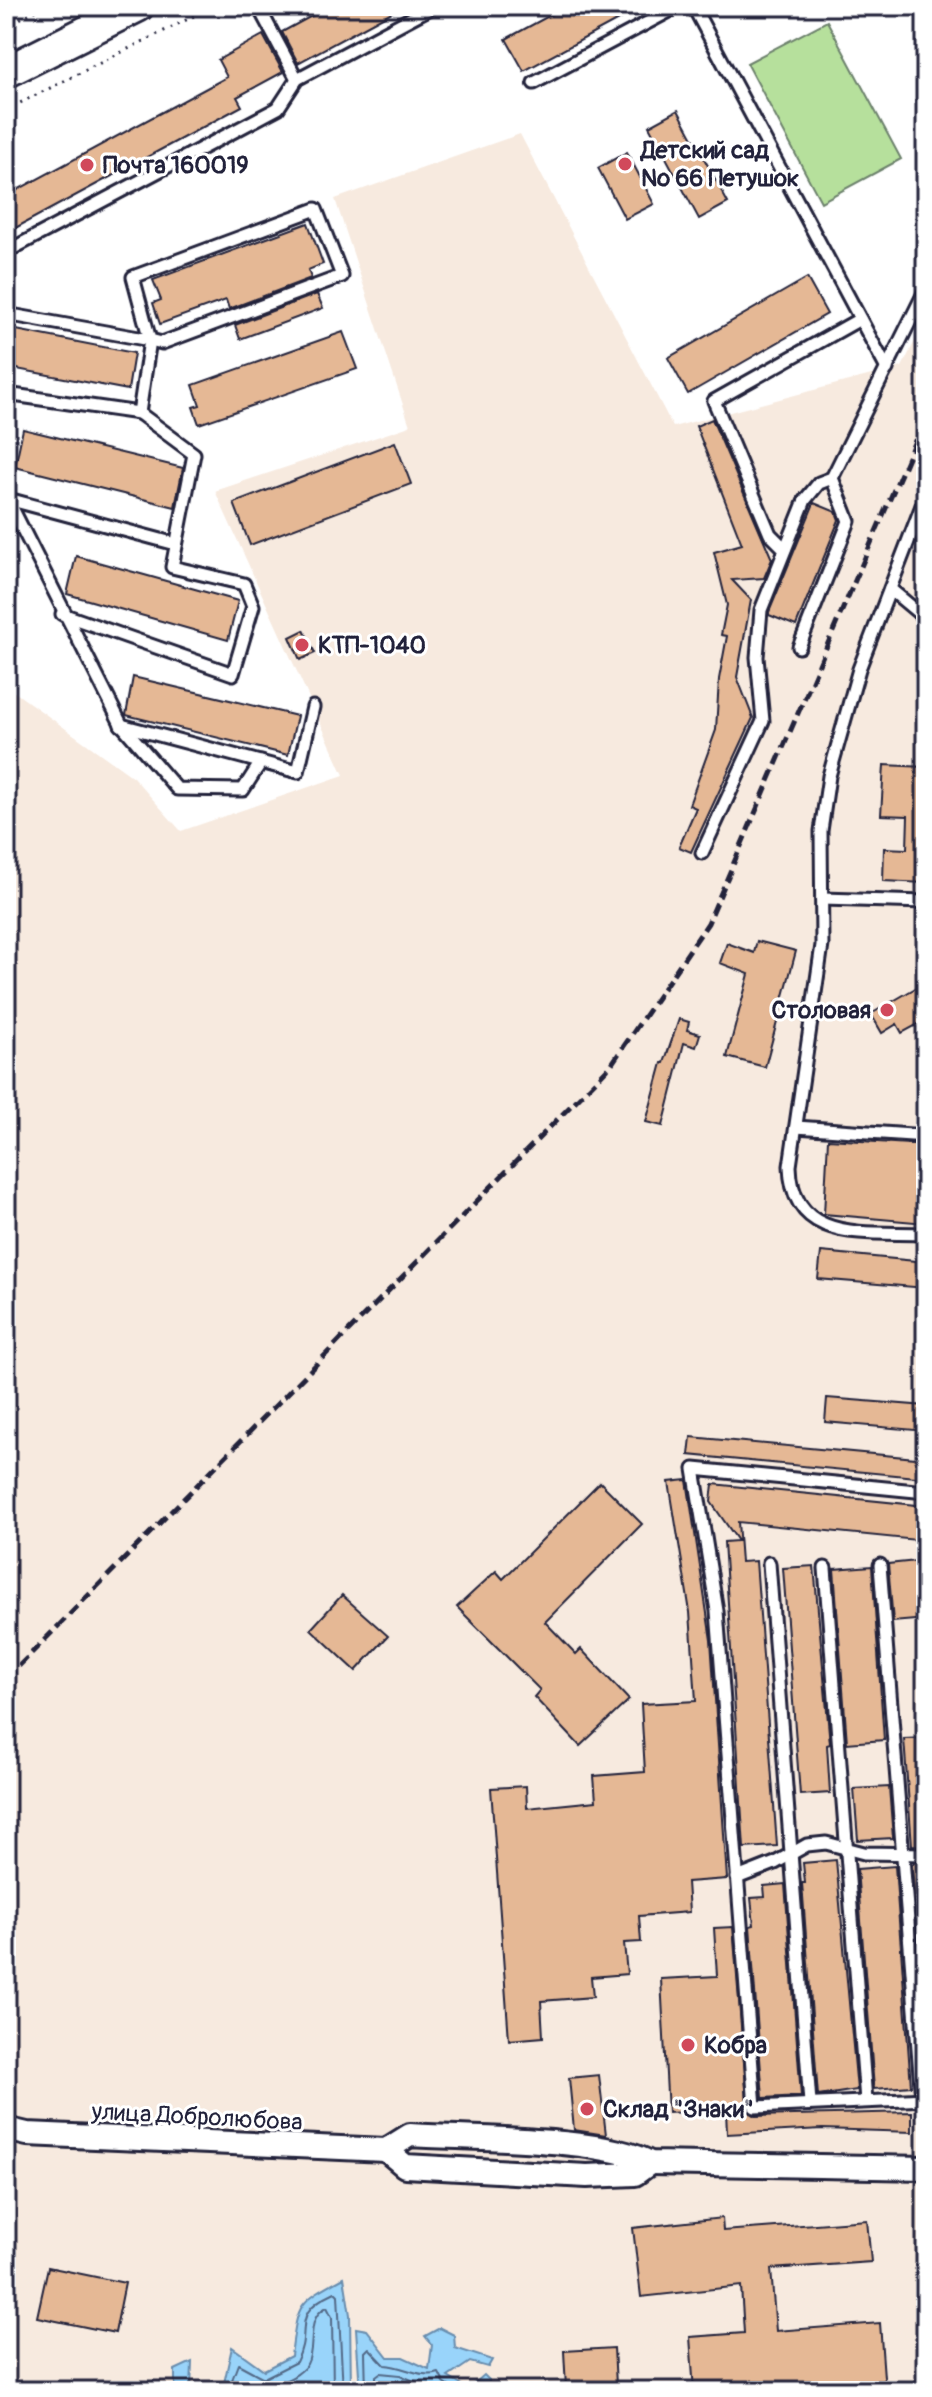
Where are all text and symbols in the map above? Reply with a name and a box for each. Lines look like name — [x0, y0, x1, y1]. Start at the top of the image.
place label: Детский сад № 66 Петушок — [639, 136, 799, 193]
place label: Почта 160019 — [103, 151, 249, 180]
marker: Детский сад № 66 Петушок — [616, 155, 634, 173]
marker: Почта 160019 — [78, 156, 96, 174]
place label: КТП-1040 — [318, 631, 426, 660]
marker: КТП-1040 — [293, 636, 311, 654]
place label: Столовая — [772, 996, 871, 1025]
marker: Столовая — [878, 1001, 896, 1019]
place label: Кобра — [704, 2031, 767, 2060]
marker: Кобра — [679, 2036, 697, 2054]
place label: Склад "Знаки" — [603, 2095, 754, 2124]
street label: улица Добролюбова — [90, 2097, 303, 2137]
marker: Склад "Знаки" — [578, 2100, 596, 2118]

